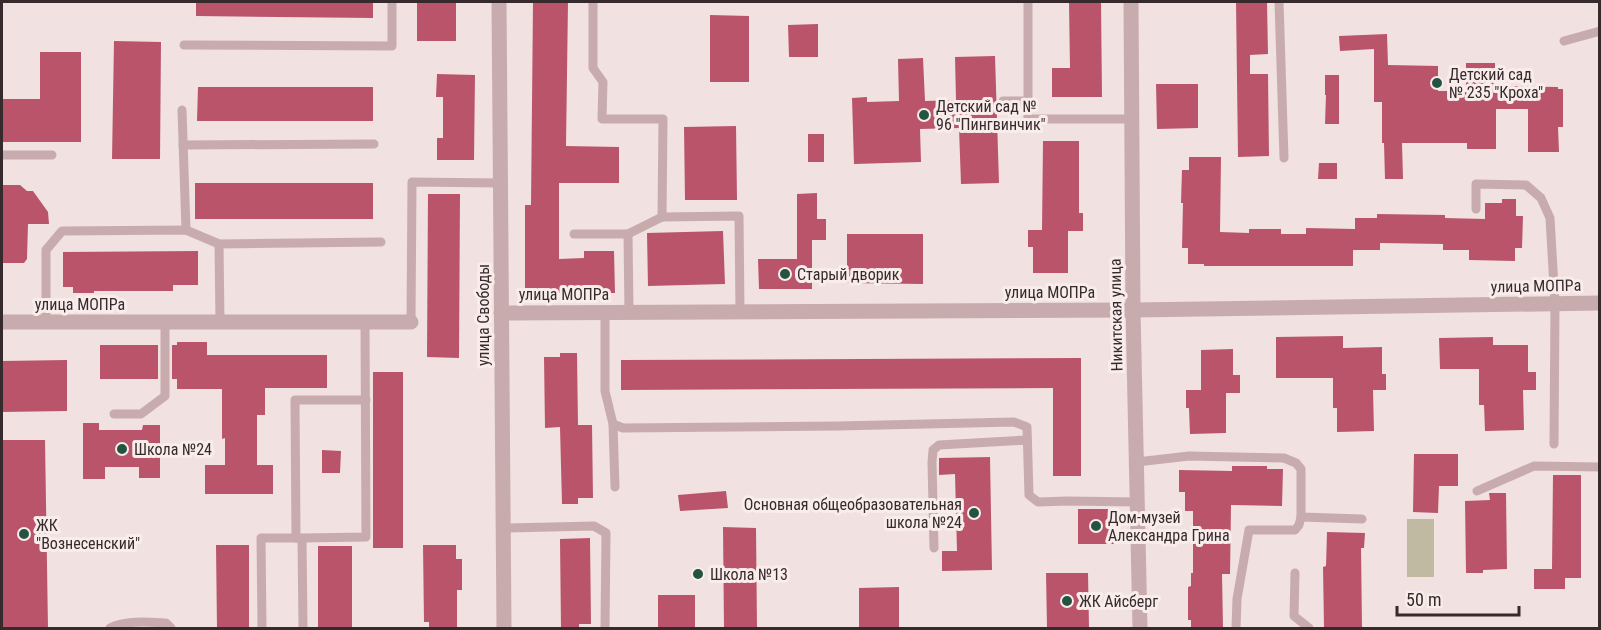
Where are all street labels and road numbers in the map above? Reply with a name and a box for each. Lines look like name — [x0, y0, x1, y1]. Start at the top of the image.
street label: Никитская улица — [1106, 258, 1126, 372]
street label: улица Свободы — [474, 264, 493, 366]
street label: улица МОПРа — [1491, 276, 1581, 296]
street label: улица МОПРа — [1005, 283, 1095, 302]
street label: улица МОПРа — [519, 285, 609, 304]
street label: улица МОПРа — [35, 295, 125, 314]

